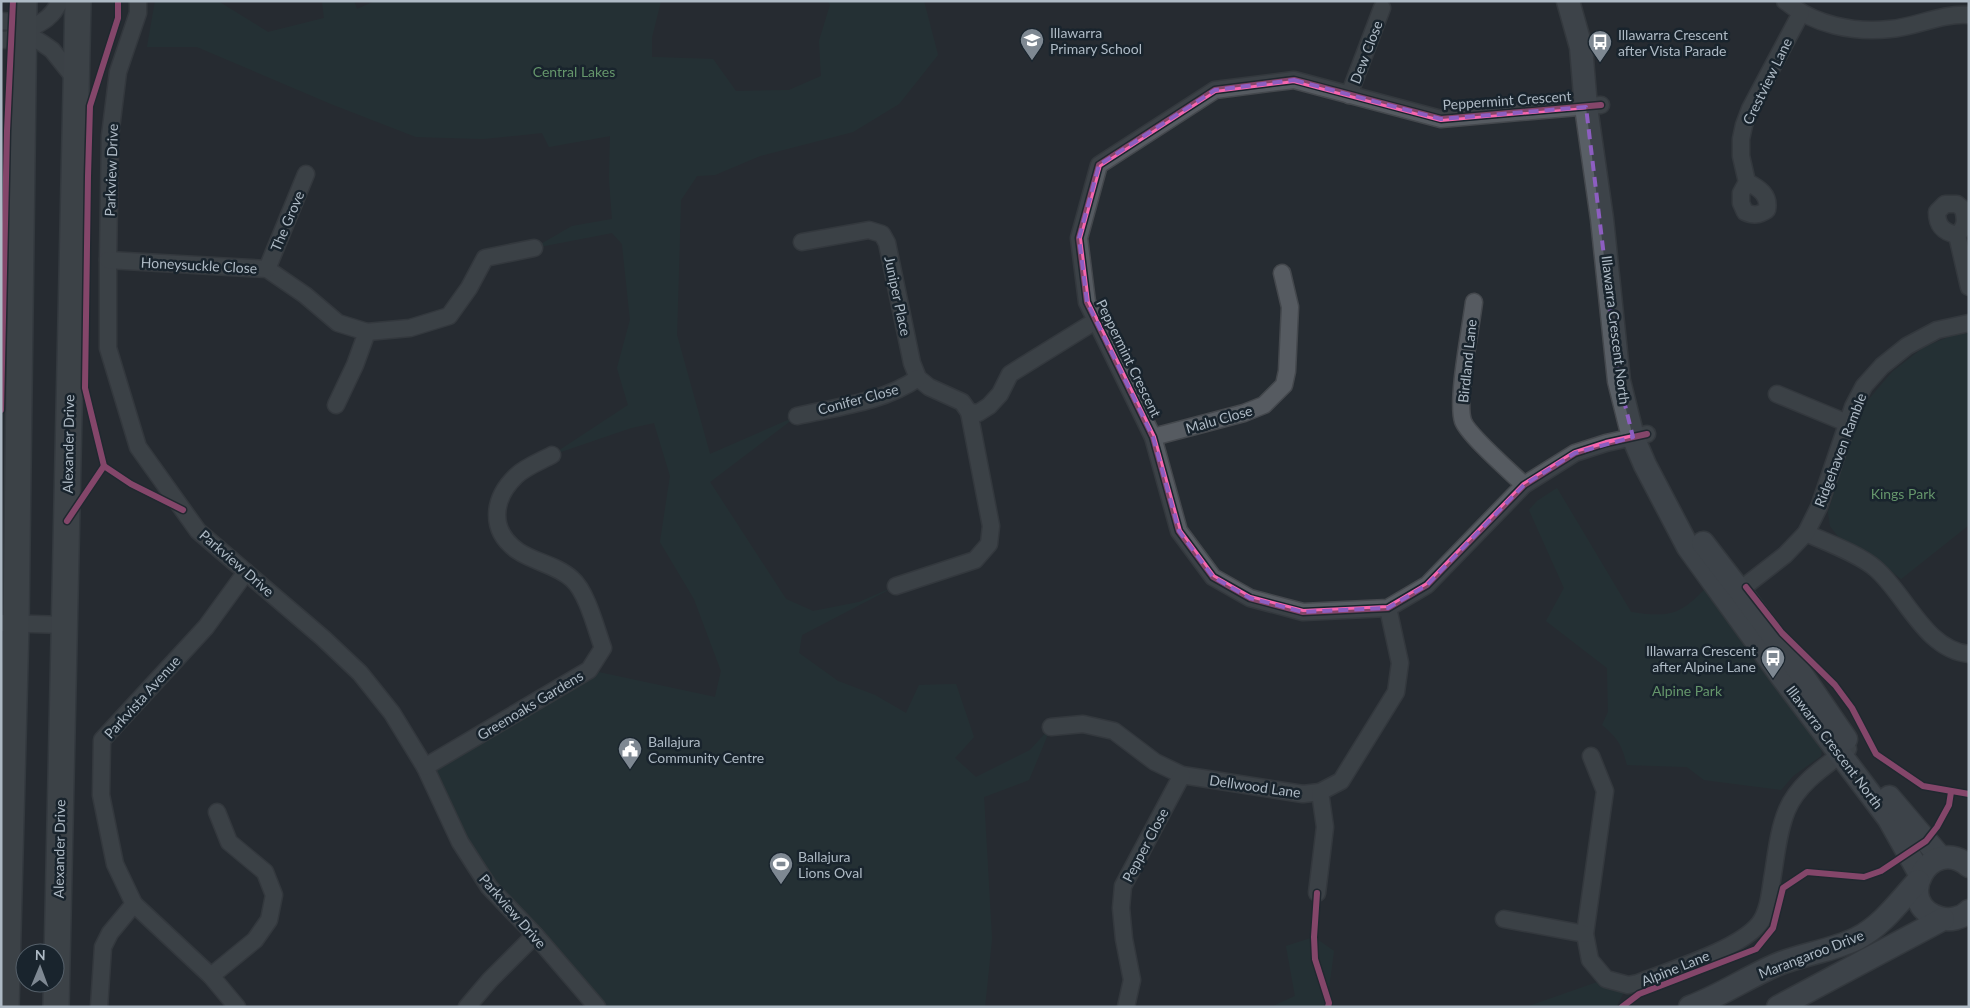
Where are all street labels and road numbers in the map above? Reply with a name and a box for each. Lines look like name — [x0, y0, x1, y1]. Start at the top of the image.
street label: Dew Close — [1346, 18, 1386, 86]
street label: Crestview Lane — [1739, 35, 1795, 127]
street label: Peppermint Crescent — [1442, 87, 1572, 113]
street label: Parkview Drive — [101, 123, 121, 217]
street label: The Grove — [267, 188, 307, 254]
street label: Honeysuckle Close — [140, 253, 258, 277]
street label: Juniper Place — [881, 255, 915, 337]
street label: Illawarra Crescent North — [1598, 255, 1634, 405]
street label: Peppermint Crescent — [1093, 296, 1165, 420]
street label: Birdland Lane — [1454, 318, 1480, 404]
street label: Conifer Close — [816, 380, 900, 418]
street label: Ridgehaven Ramble — [1810, 391, 1870, 509]
street label: Alexander Drive — [59, 394, 77, 494]
street label: Malu Close — [1184, 401, 1254, 437]
street label: Parkview Drive — [196, 526, 278, 600]
street label: Parkvista Avenue — [100, 652, 184, 742]
street label: Greenoaks Gardens — [474, 667, 586, 743]
street label: Illawarra Crescent North — [1783, 682, 1887, 812]
street label: Dellwood Lane — [1208, 771, 1302, 801]
street label: Alexander Drive — [50, 799, 68, 899]
street label: Pepper Close — [1118, 805, 1172, 885]
street label: Parkview Drive — [476, 870, 550, 952]
street label: Marangaroo Drive — [1756, 926, 1866, 982]
street label: Alpine Lane — [1638, 947, 1712, 989]

